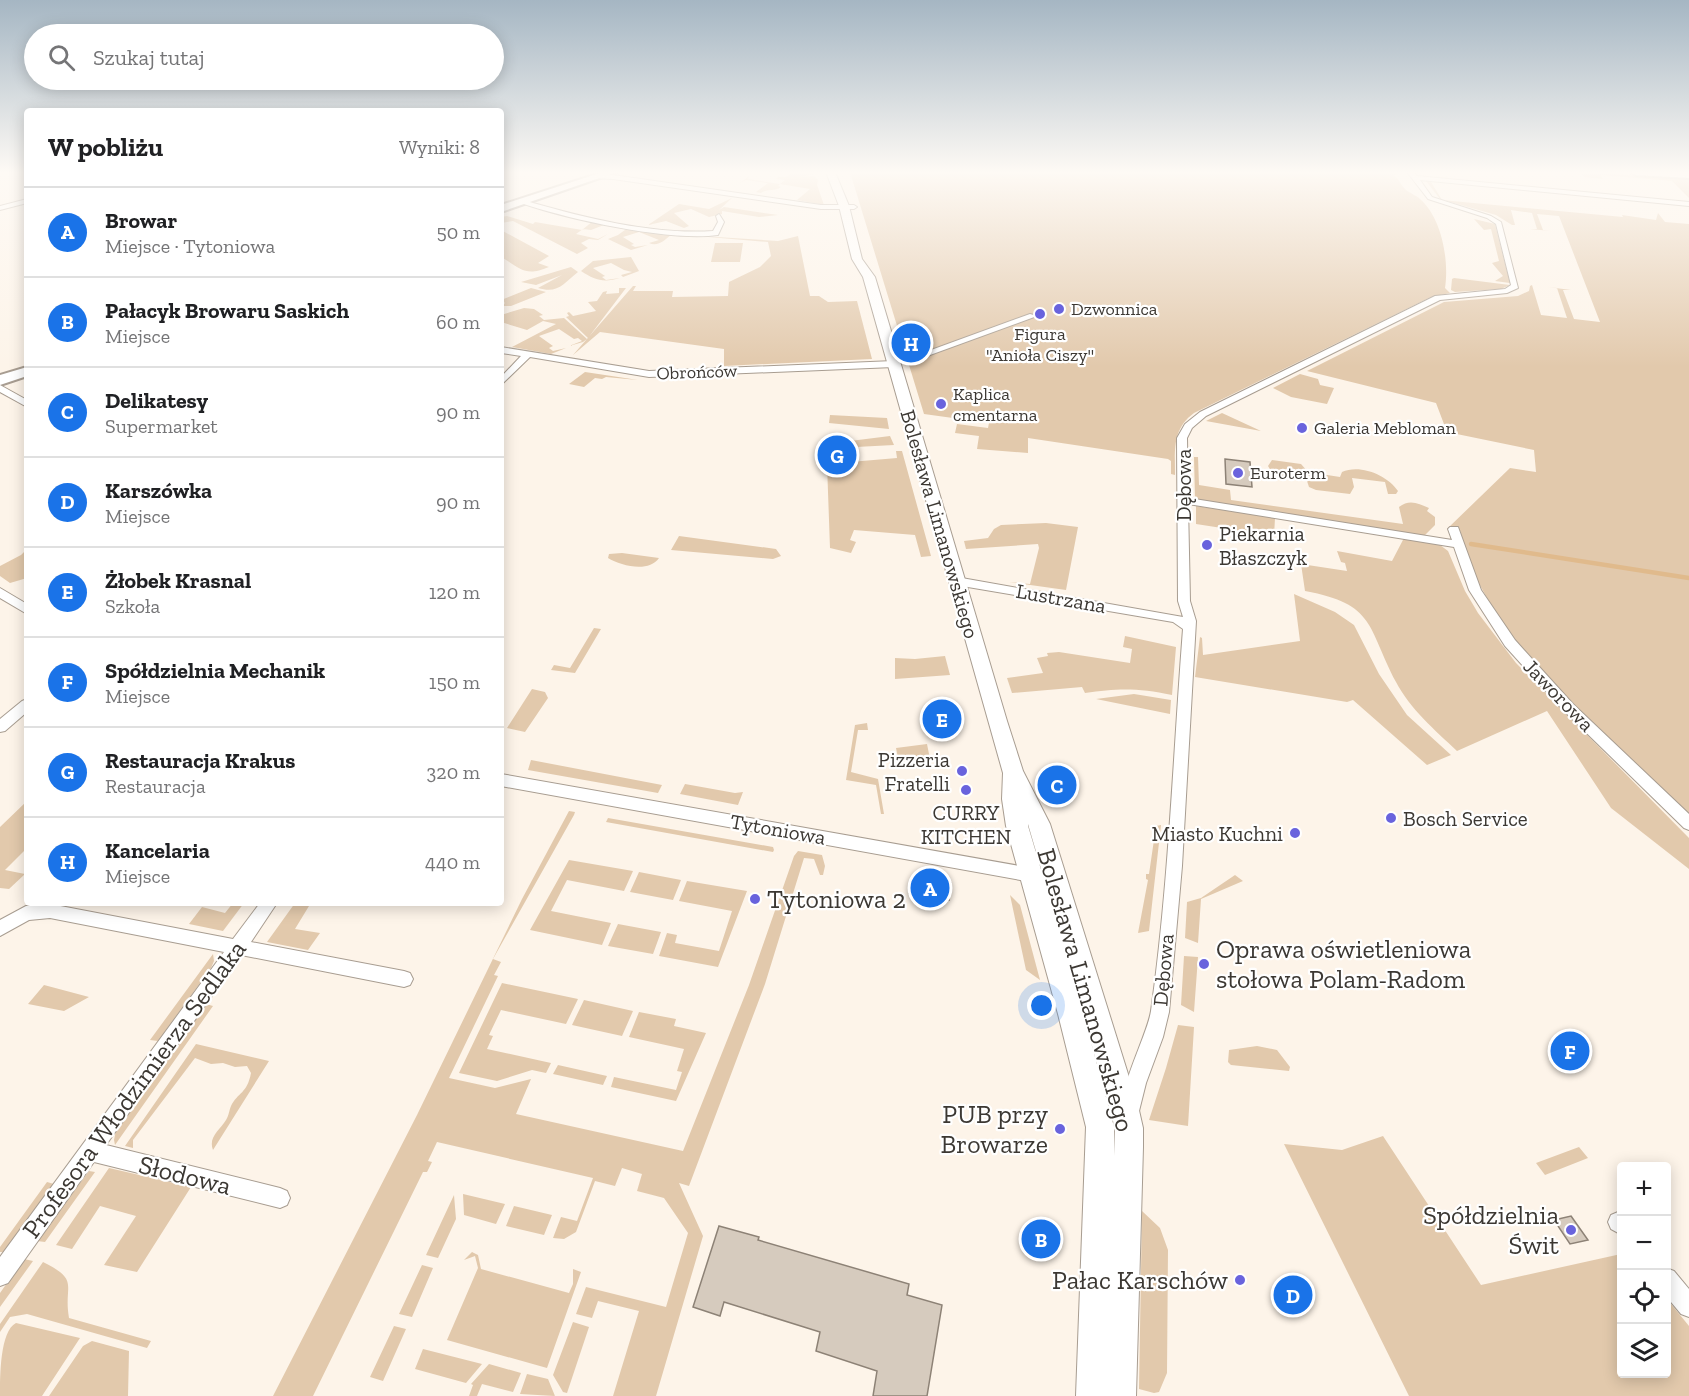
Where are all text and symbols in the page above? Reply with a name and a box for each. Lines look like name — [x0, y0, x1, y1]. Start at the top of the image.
search box — [24, 24, 504, 90]
icon: search — [45, 41, 78, 74]
text: Szukaj tutaj — [93, 44, 205, 71]
text: W pobliżu — [48, 131, 163, 163]
text: Wyniki: 8 — [399, 135, 480, 159]
text: Browar — [105, 207, 177, 234]
text: A — [61, 220, 74, 244]
text: 50 m — [436, 220, 480, 244]
text: Miejsce · Tytoniowa — [105, 234, 275, 258]
text: Pałacyk Browaru Saskich — [105, 297, 349, 324]
place label: Dzwonnica — [1071, 298, 1158, 320]
marker: Dzwonnica — [1052, 302, 1066, 316]
marker: Figura "Anioła Ciszy" — [1033, 307, 1047, 321]
text: B — [61, 310, 74, 334]
text: 60 m — [436, 310, 480, 334]
pin: H — [892, 320, 930, 366]
place label: Figura "Anioła Ciszy" — [986, 323, 1094, 366]
text: Miejsce — [105, 324, 170, 348]
street label: Obrońców — [656, 360, 738, 384]
place label: Kaplica cmentarna — [953, 383, 1038, 426]
text: Delikatesy — [105, 387, 208, 414]
marker: Kaplica cmentarna — [934, 397, 948, 411]
text: C — [61, 400, 74, 424]
text: 90 m — [436, 400, 480, 424]
street label: Bolesława Limanowskiego — [895, 407, 985, 641]
text: Supermarket — [105, 414, 218, 438]
place label: Galeria Mebloman — [1314, 417, 1457, 439]
marker: Galeria Mebloman — [1295, 421, 1309, 435]
pin: G — [818, 432, 856, 478]
street label: Dębowa — [1171, 449, 1196, 521]
place label: Euroterm — [1250, 462, 1326, 484]
marker: Euroterm — [1231, 466, 1245, 480]
text: Karszówka — [105, 477, 212, 504]
text: D — [61, 490, 74, 514]
text: 90 m — [436, 490, 480, 514]
text: Miejsce — [105, 504, 170, 528]
place label: Piekarnia Błaszczyk — [1219, 521, 1307, 570]
marker: Piekarnia Błaszczyk — [1200, 538, 1214, 552]
text: Żłobek Krasnal — [105, 567, 251, 594]
street label: Lustrzana — [1014, 578, 1108, 618]
text: E — [62, 580, 73, 604]
text: 120 m — [429, 580, 480, 604]
text: Szkoła — [105, 594, 160, 618]
street label: Jaworowa — [1518, 654, 1600, 736]
text: Spółdzielnia Mechanik — [105, 657, 325, 684]
text: F — [62, 670, 73, 694]
text: 150 m — [429, 670, 480, 694]
text: Miejsce — [105, 684, 170, 708]
pin: E — [922, 696, 962, 742]
text: Restauracja Krakus — [105, 747, 295, 774]
place label: Pizzeria Fratelli — [878, 747, 950, 796]
text: G — [61, 760, 74, 784]
text: 320 m — [427, 760, 480, 784]
pin: C — [1038, 762, 1076, 808]
marker: Pizzeria Fratelli — [955, 764, 969, 778]
text: Restauracja — [105, 774, 206, 798]
marker: CURRY KITCHEN — [959, 783, 973, 797]
place label: CURRY KITCHEN — [921, 800, 1011, 849]
place label: Bosch Service — [1403, 806, 1528, 831]
street label: Tytoniowa — [728, 808, 828, 850]
marker: Bosch Service — [1384, 811, 1398, 825]
place label: Miasto Kuchni — [1151, 821, 1283, 846]
marker: Miasto Kuchni — [1288, 826, 1302, 840]
text: Kancelaria — [105, 837, 210, 864]
street label: Bolesława Limanowskiego — [1030, 845, 1142, 1135]
text: H — [60, 850, 75, 874]
text: 440 m — [425, 850, 480, 874]
text: Miejsce — [105, 864, 170, 888]
pin: A — [910, 866, 950, 910]
place label: Tytoniowa 2 — [767, 883, 906, 915]
marker: Tytoniowa 2 — [748, 892, 762, 906]
street label: Profesora Włodzimierza Sedlaka — [15, 933, 253, 1244]
street label: Dębowa — [1147, 933, 1179, 1007]
place label: Oprawa oświetleniowa stołowa Polam-Radom — [1216, 933, 1472, 995]
marker: Oprawa oświetleniowa stołowa Polam-Radom — [1197, 957, 1211, 971]
your location — [1027, 991, 1056, 1020]
pin: F — [1550, 1028, 1590, 1074]
place label: PUB przy Browarze — [941, 1098, 1049, 1160]
marker: PUB przy Browarze — [1053, 1122, 1067, 1136]
street label: Słodowa — [135, 1148, 235, 1202]
map controls — [1617, 1162, 1671, 1378]
button: + — [1617, 1162, 1671, 1216]
place label: Spółdzielnia Świt — [1423, 1199, 1559, 1261]
pin: B — [1022, 1216, 1060, 1262]
button: − — [1617, 1216, 1671, 1270]
marker: Spółdzielnia Świt — [1564, 1223, 1578, 1237]
place label: Pałac Karschów — [1052, 1264, 1228, 1296]
button: locate — [1617, 1270, 1671, 1324]
pin: D — [1274, 1272, 1312, 1318]
marker: Pałac Karschów — [1233, 1273, 1247, 1287]
button: layers — [1617, 1324, 1671, 1378]

